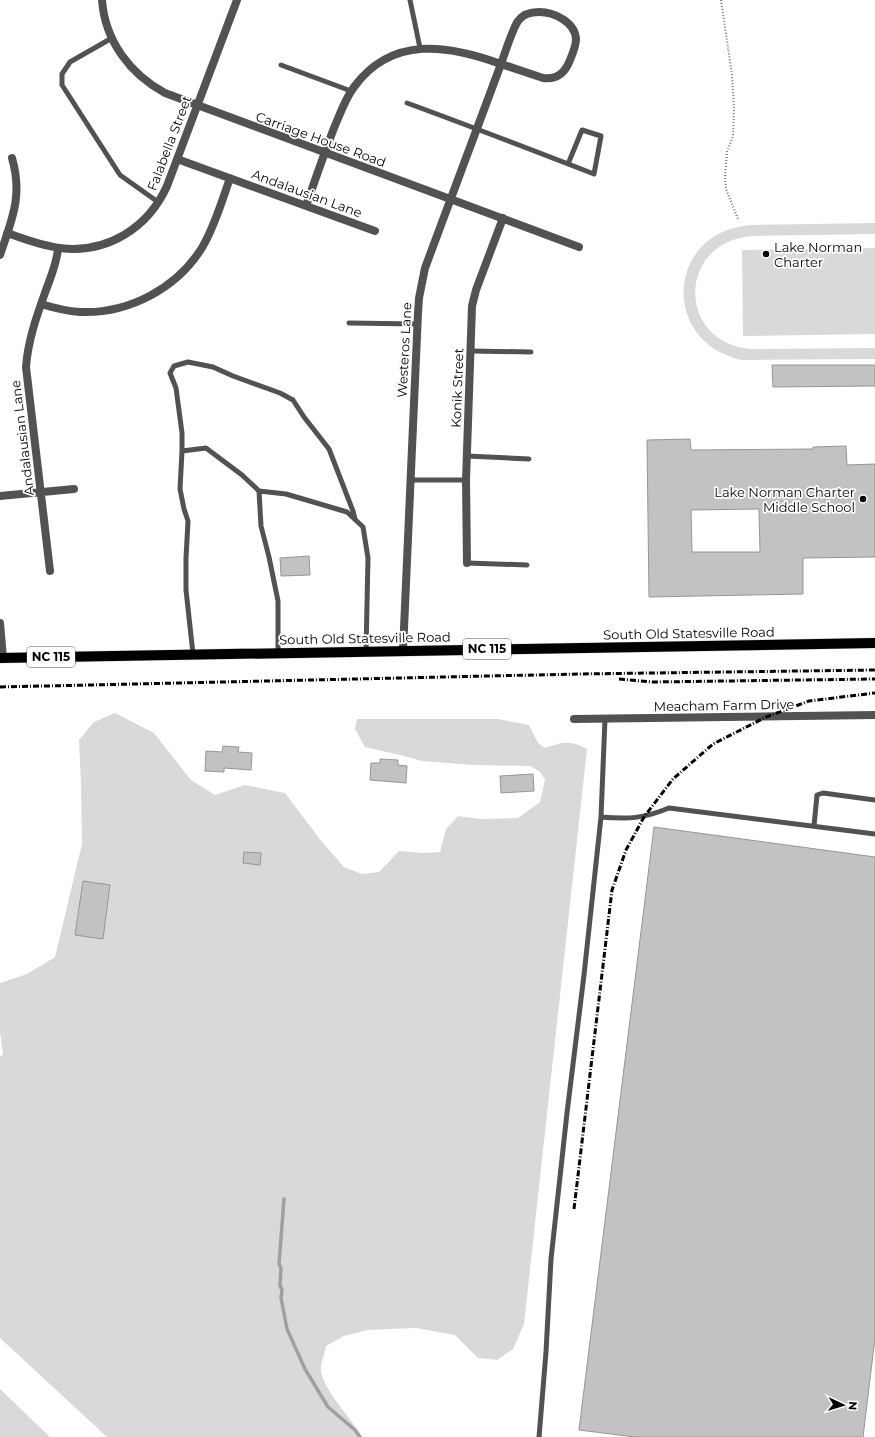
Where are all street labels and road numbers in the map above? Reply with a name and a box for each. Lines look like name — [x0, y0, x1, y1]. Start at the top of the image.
street label: Falabella Street — [143, 93, 195, 193]
street label: Carriage House Road — [254, 108, 388, 170]
street label: Andalausian Lane — [250, 166, 364, 220]
street label: Westeros Lane — [394, 302, 415, 398]
street label: Konik Street — [448, 348, 466, 428]
street label: Andalausian Lane — [7, 379, 37, 497]
street label: South Old Statesville Road — [603, 624, 775, 642]
street label: South Old Statesville Road — [279, 629, 451, 647]
road number: NC 115 — [463, 639, 511, 659]
road number: NC 115 — [27, 647, 75, 667]
street label: Meacham Farm Drive — [654, 696, 795, 714]

